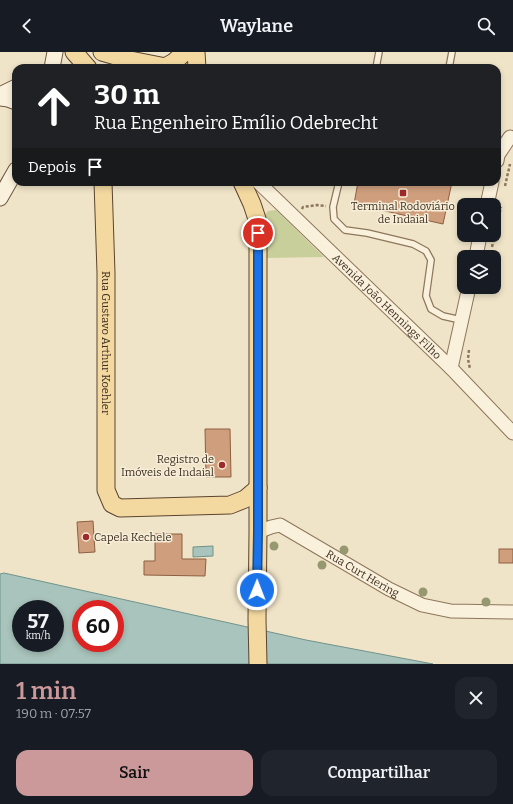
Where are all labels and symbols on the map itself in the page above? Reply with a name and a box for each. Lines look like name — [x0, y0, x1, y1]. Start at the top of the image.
marker: Terminal Rodoviário de Indaial — [398, 188, 408, 198]
place label: Terminal Rodoviário de Indaial — [351, 200, 455, 226]
pin — [241, 216, 275, 250]
street label: Avenida João Hennings Filho — [330, 251, 444, 362]
street label: Rua Gustavo Arthur Koehler — [100, 271, 113, 415]
place label: Registro de Imóveis de Indaial — [121, 453, 214, 479]
marker: Registro de Imóveis de Indaial — [217, 460, 227, 470]
place label: Capela Kechele — [94, 531, 172, 544]
marker: Capela Kechele — [81, 532, 91, 542]
street label: Rua Curt Hering — [324, 547, 401, 600]
position arrow — [236, 569, 278, 611]
speed limit sign: 60 — [72, 600, 124, 652]

